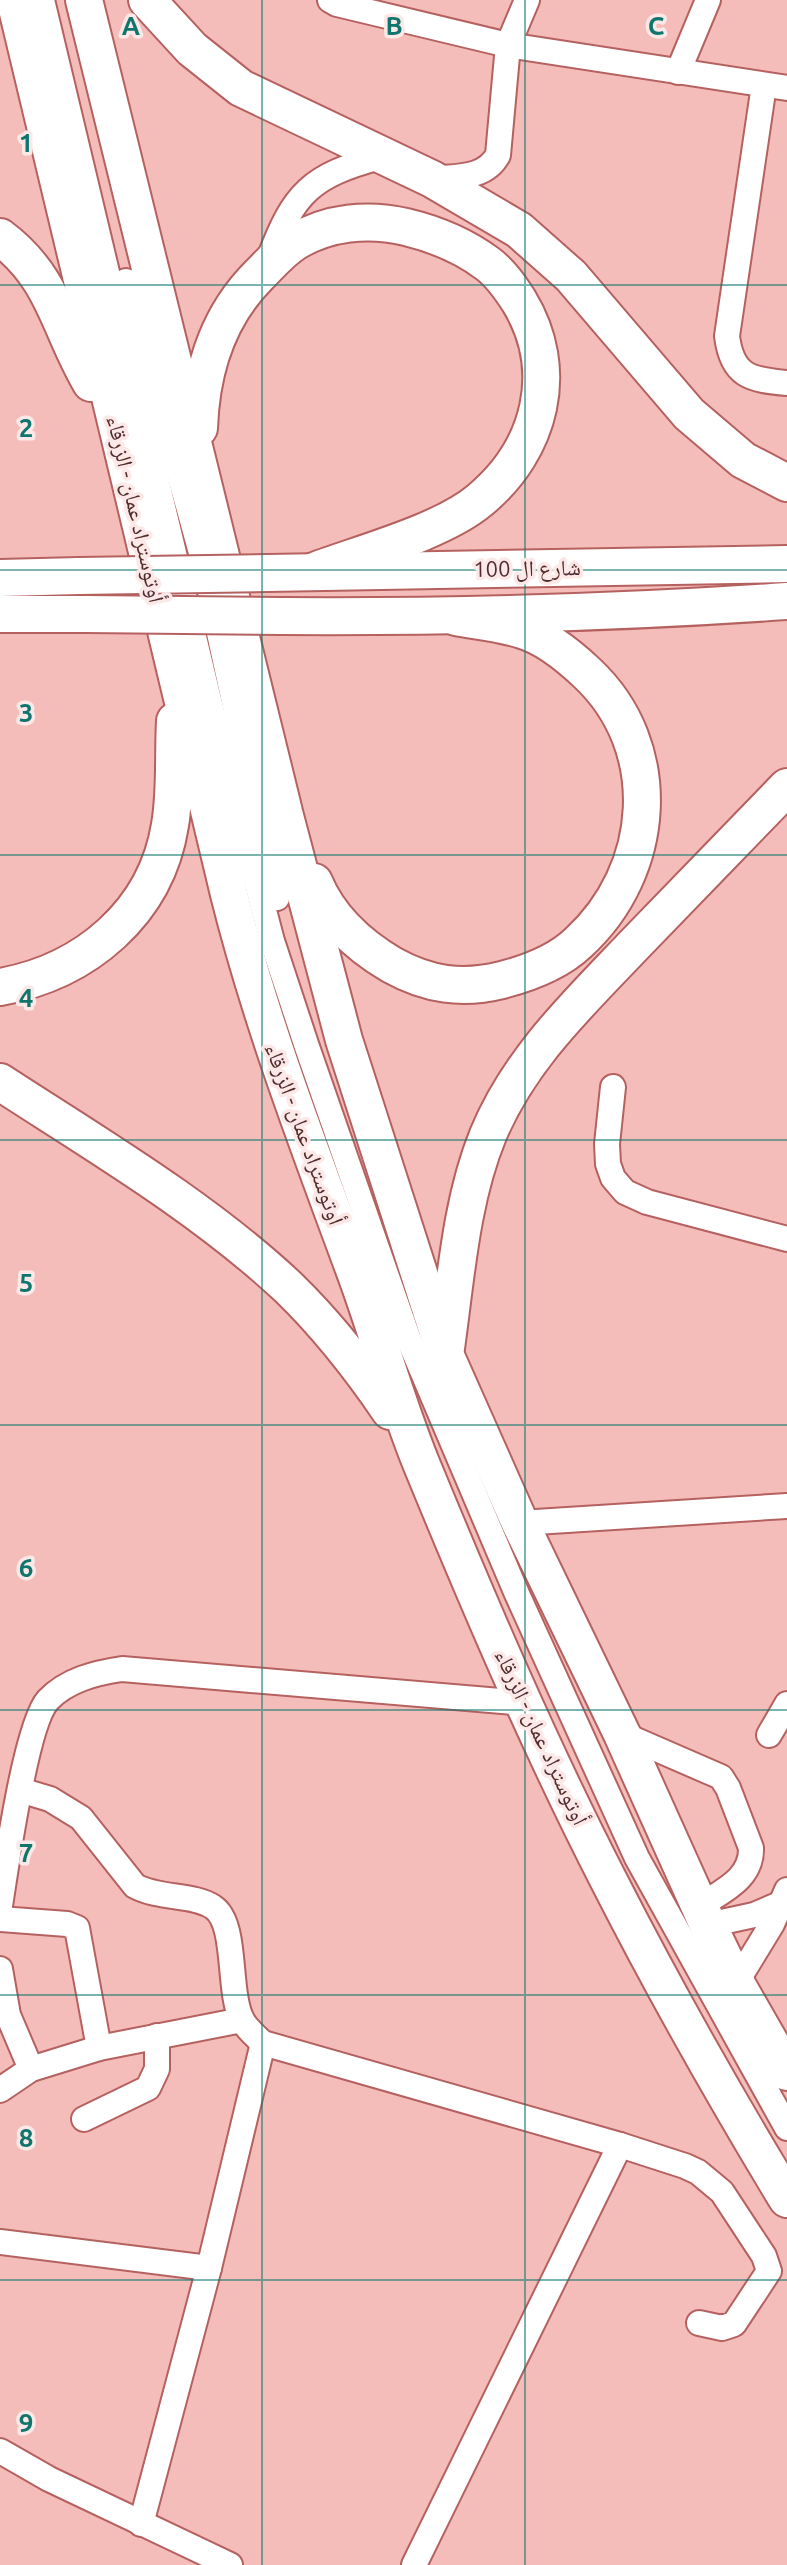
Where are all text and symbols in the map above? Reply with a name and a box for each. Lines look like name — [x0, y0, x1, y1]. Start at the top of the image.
text: A — [122, 11, 141, 40]
text: B — [385, 11, 403, 40]
text: C — [648, 11, 665, 40]
text: 1 — [19, 128, 33, 157]
text: 2 — [19, 413, 33, 442]
street label: أوتوستراد عمان - الزرقاء — [101, 413, 170, 605]
street label: شارع ال 100 — [473, 554, 581, 583]
text: 3 — [19, 698, 33, 727]
text: 4 — [19, 983, 33, 1012]
street label: أوتوستراد عمان - الزرقاء — [259, 1040, 350, 1228]
text: 5 — [19, 1268, 33, 1297]
text: 6 — [19, 1553, 33, 1582]
street label: أوتوستراد عمان - الزرقاء — [489, 1645, 594, 1829]
text: 7 — [19, 1838, 33, 1867]
text: 8 — [19, 2123, 33, 2152]
text: 9 — [19, 2408, 33, 2437]

